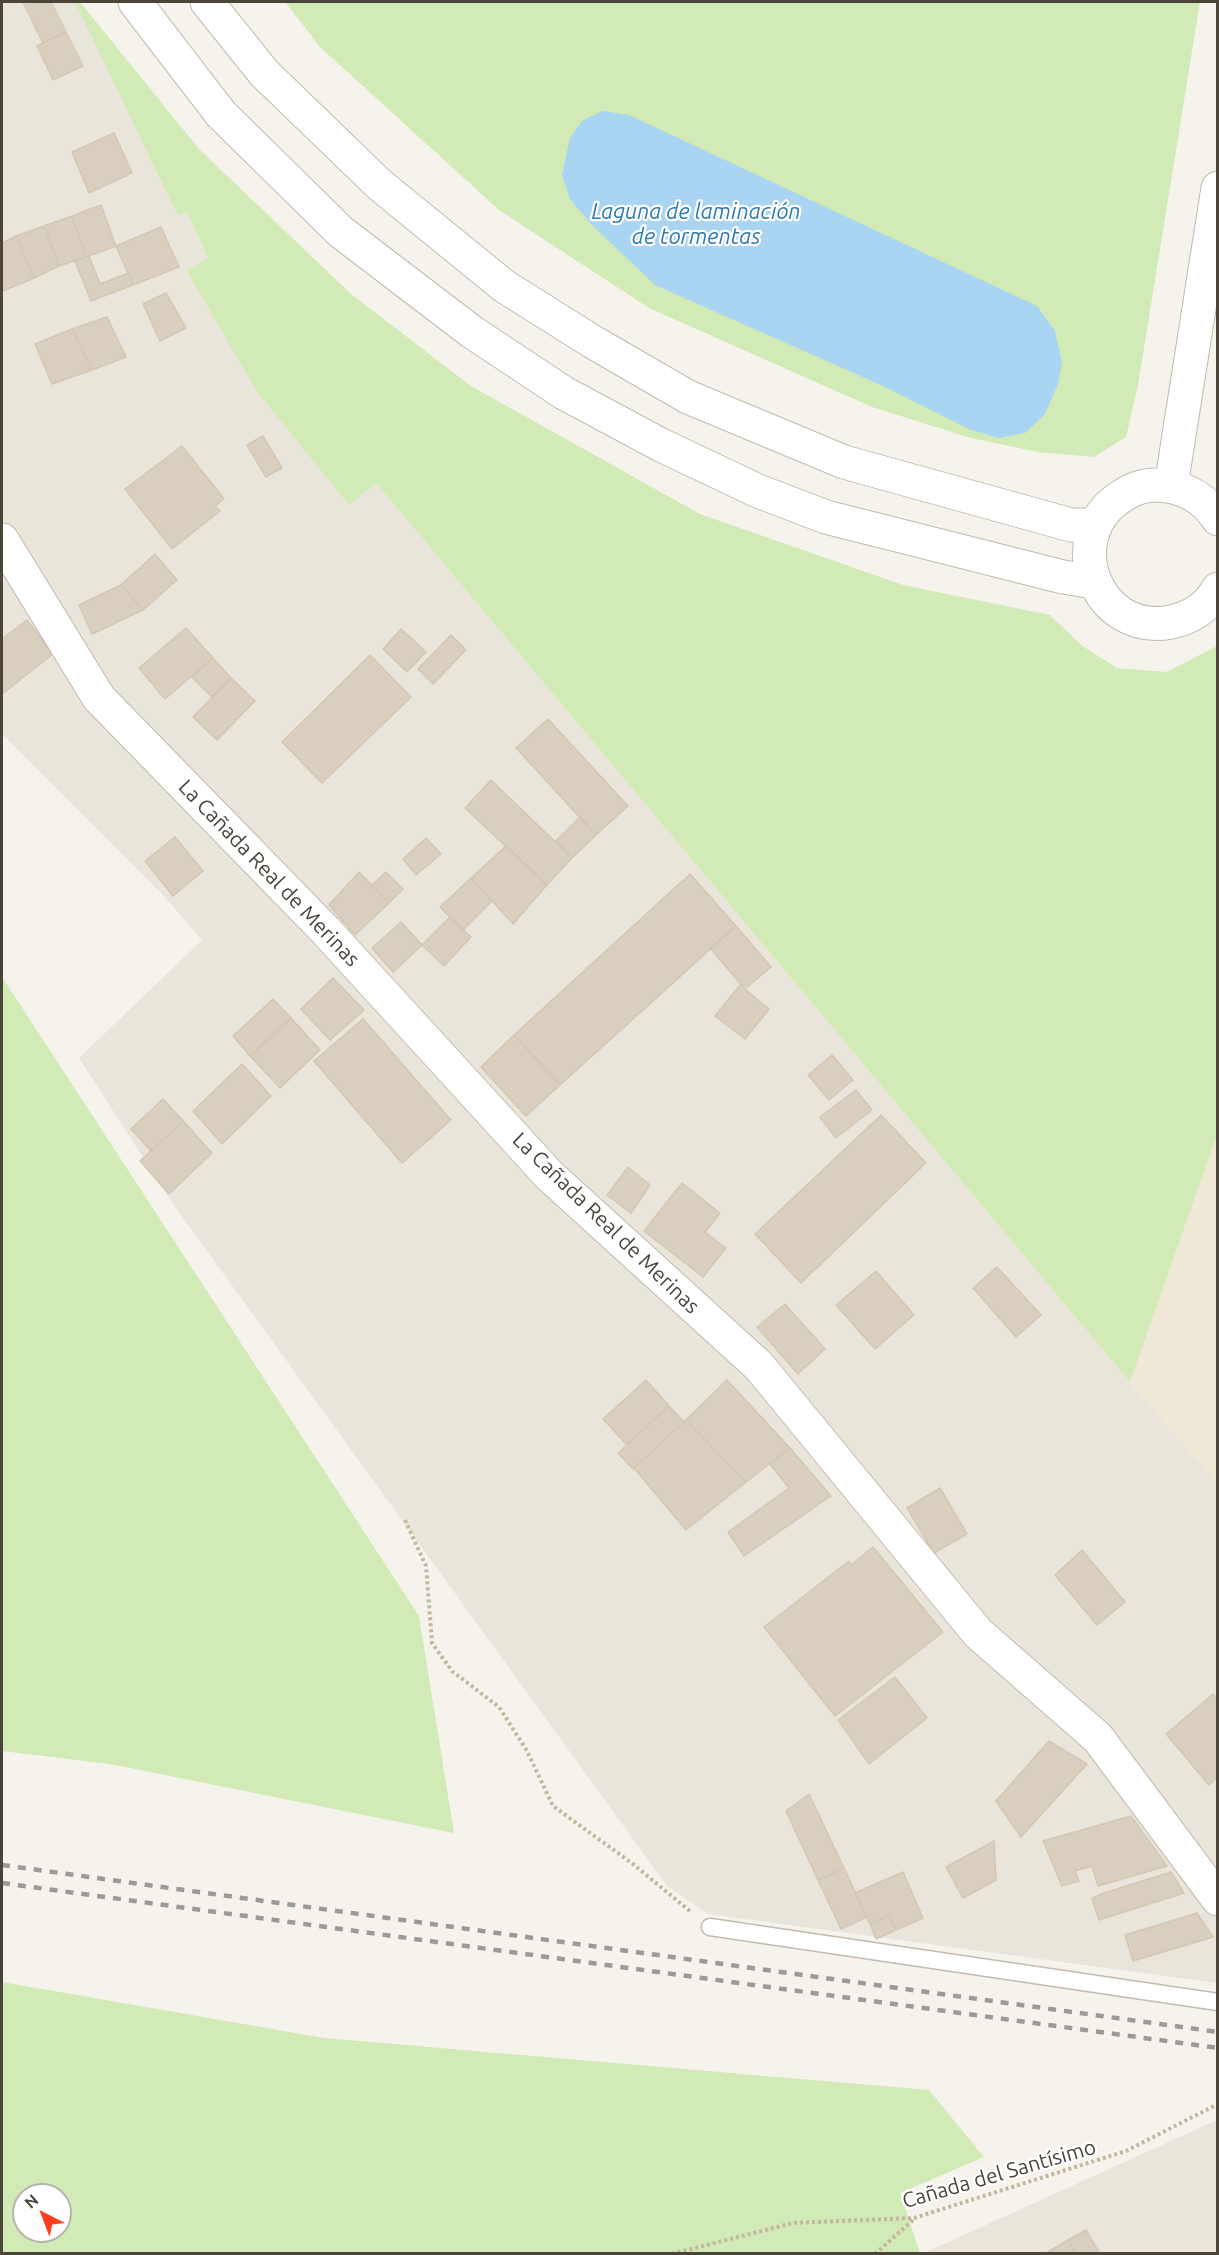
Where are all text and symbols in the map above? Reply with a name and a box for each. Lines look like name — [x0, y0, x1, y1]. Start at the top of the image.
water label: Laguna de laminación de tormentas — [591, 199, 801, 250]
street label: La Cañada Real de Merinas — [173, 774, 365, 972]
street label: La Cañada Real de Merinas — [507, 1127, 705, 1319]
street label: Cañada del Santísimo — [899, 2134, 1099, 2214]
north arrow — [12, 2183, 72, 2243]
text: N — [21, 2190, 42, 2212]

